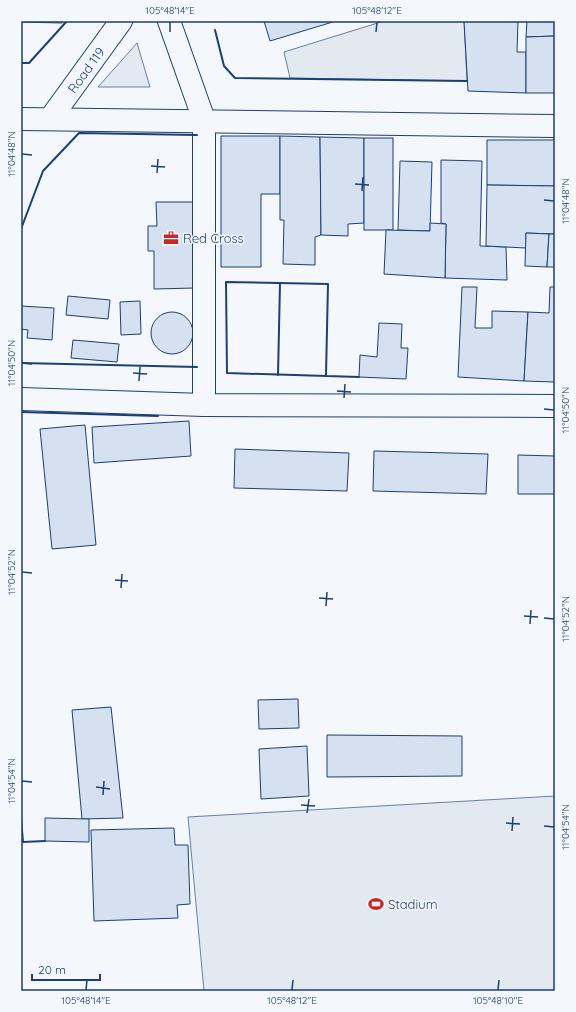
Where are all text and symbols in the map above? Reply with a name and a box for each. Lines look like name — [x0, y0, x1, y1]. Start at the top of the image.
text: 105°48'14"E — [145, 4, 195, 17]
text: 105°48'12"E — [352, 4, 402, 17]
street label: Road 119 — [64, 44, 108, 96]
text: 11°04'48"N — [5, 131, 18, 177]
text: 11°04'48"N — [559, 178, 572, 224]
office icon: Red Cross — [162, 229, 180, 247]
place label: Red Cross — [183, 230, 244, 246]
text: 11°04'50"N — [5, 340, 18, 386]
text: 11°04'50"N — [559, 387, 572, 433]
text: 11°04'52"N — [5, 549, 18, 595]
text: 11°04'52"N — [559, 596, 572, 642]
text: 11°04'54"N — [5, 758, 18, 804]
text: 11°04'54"N — [559, 804, 572, 850]
sports icon: Stadium — [367, 895, 385, 913]
place label: Stadium — [388, 896, 438, 912]
scale bar — [32, 956, 100, 982]
text: 20 m — [38, 962, 66, 977]
text: 105°48'14"E — [61, 994, 111, 1007]
text: 105°48'12"E — [267, 994, 317, 1007]
text: 105°48'10"E — [473, 994, 523, 1007]

